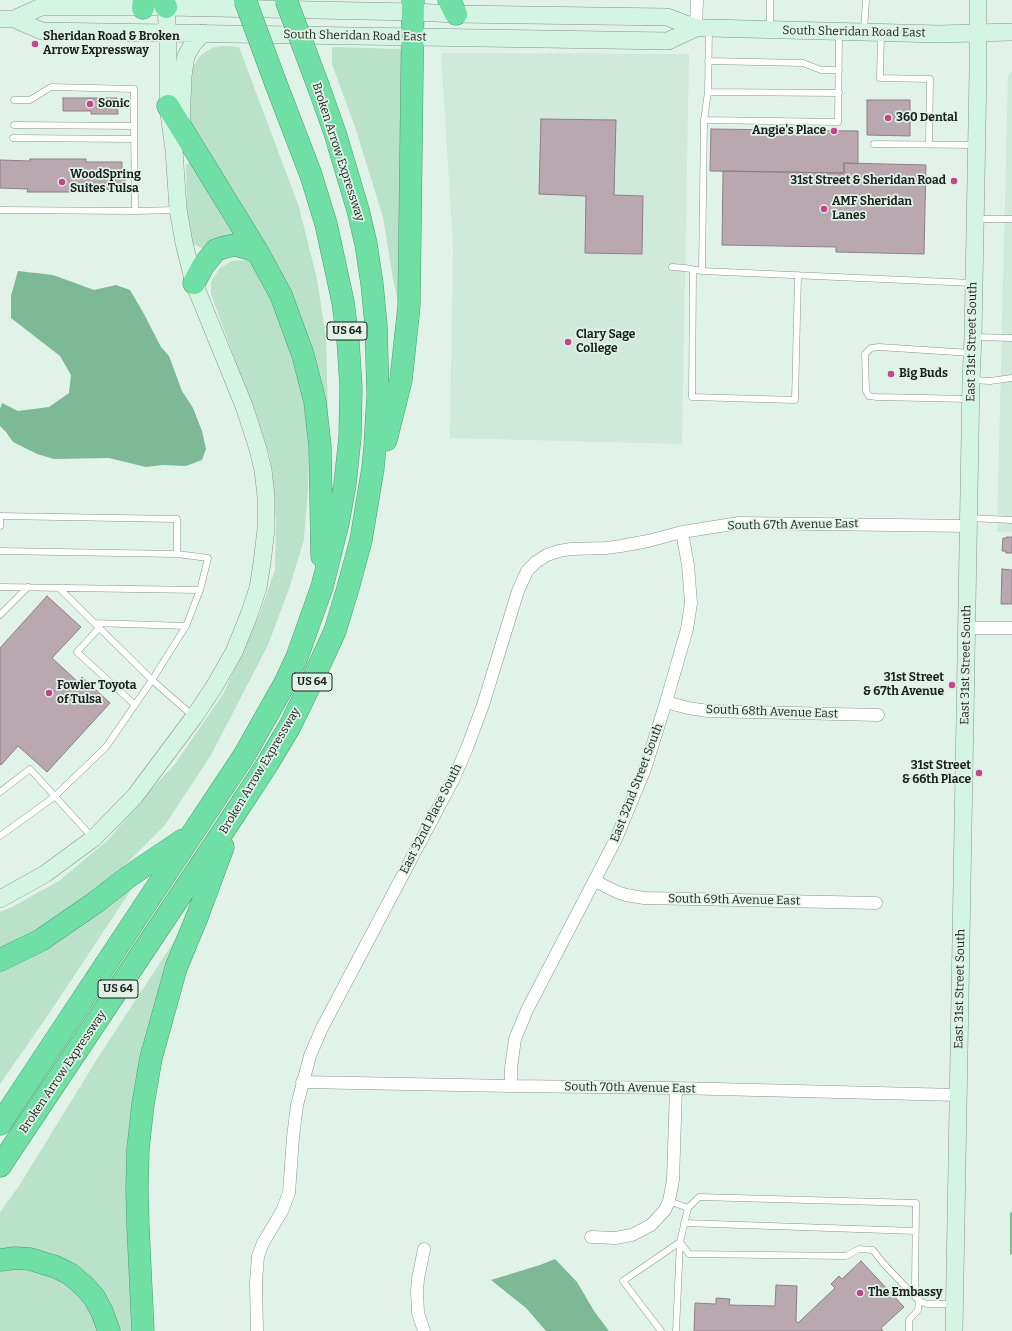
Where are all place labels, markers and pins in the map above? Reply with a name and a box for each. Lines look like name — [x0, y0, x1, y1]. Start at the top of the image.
place label: Sheridan Road & Broken Arrow Expressway — [43, 30, 180, 58]
marker: Sheridan Road & Broken Arrow Expressway — [30, 39, 40, 49]
place label: Sonic — [98, 97, 130, 111]
marker: Sonic — [85, 99, 95, 109]
place label: 360 Dental — [896, 111, 958, 125]
marker: 360 Dental — [883, 113, 893, 123]
place label: Angie's Place — [752, 124, 826, 138]
marker: Angie's Place — [829, 126, 839, 136]
place label: WoodSpring Suites Tulsa — [70, 168, 141, 196]
place label: 31st Street & Sheridan Road — [790, 174, 946, 188]
marker: 31st Street & Sheridan Road — [949, 176, 959, 186]
marker: WoodSpring Suites Tulsa — [57, 177, 67, 187]
place label: AMF Sheridan Lanes — [832, 195, 912, 223]
marker: AMF Sheridan Lanes — [819, 204, 829, 214]
place label: Clary Sage College — [576, 328, 635, 356]
marker: Clary Sage College — [563, 337, 573, 347]
place label: Big Buds — [899, 367, 948, 381]
marker: Big Buds — [886, 369, 896, 379]
place label: 31st Street & 67th Avenue — [863, 671, 944, 699]
place label: Fowler Toyota of Tulsa — [57, 679, 136, 707]
marker: 31st Street & 67th Avenue — [947, 680, 957, 690]
marker: Fowler Toyota of Tulsa — [44, 688, 54, 698]
place label: 31st Street & 66th Place — [902, 759, 971, 787]
marker: 31st Street & 66th Place — [974, 768, 984, 778]
place label: The Embassy — [868, 1286, 942, 1300]
marker: The Embassy — [855, 1288, 865, 1298]

